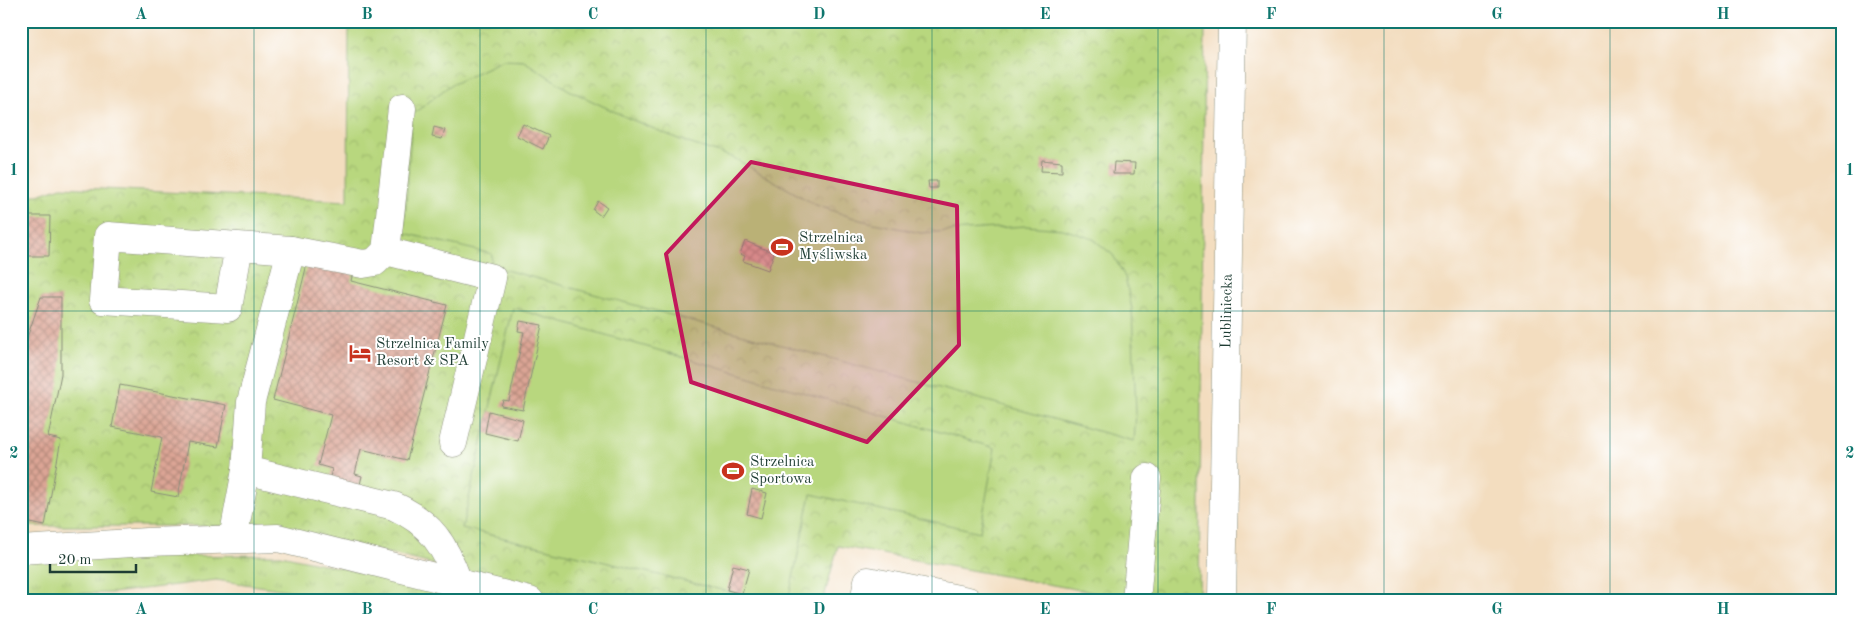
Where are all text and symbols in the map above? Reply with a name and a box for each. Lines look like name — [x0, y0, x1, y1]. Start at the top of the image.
text: A — [135, 7, 147, 23]
text: B — [361, 7, 373, 23]
text: C — [588, 7, 598, 23]
text: D — [813, 7, 825, 23]
text: E — [1039, 7, 1051, 23]
text: F — [1266, 7, 1277, 23]
text: G — [1491, 7, 1503, 23]
text: H — [1716, 7, 1730, 23]
text: 1 — [9, 163, 19, 179]
text: 1 — [1845, 163, 1855, 179]
place label: Strzelnica Myśliwska — [799, 231, 868, 263]
sports icon: Strzelnica Myśliwska — [769, 234, 795, 260]
street label: Lubliniecka — [1219, 273, 1235, 349]
place label: Strzelnica Family Resort & SPA — [376, 337, 489, 369]
hotel icon: Strzelnica Family Resort & SPA — [347, 340, 373, 366]
text: 2 — [9, 446, 19, 462]
text: 2 — [1845, 446, 1855, 462]
place label: Strzelnica Sportowa — [750, 455, 815, 487]
sports icon: Strzelnica Sportowa — [720, 458, 746, 484]
scale bar — [50, 542, 136, 574]
text: 20 m — [58, 553, 92, 568]
text: A — [135, 602, 147, 618]
text: B — [361, 602, 373, 618]
text: C — [588, 602, 598, 618]
text: D — [813, 602, 825, 618]
text: E — [1039, 602, 1051, 618]
text: F — [1266, 602, 1277, 618]
text: G — [1491, 602, 1503, 618]
text: H — [1716, 602, 1730, 618]

